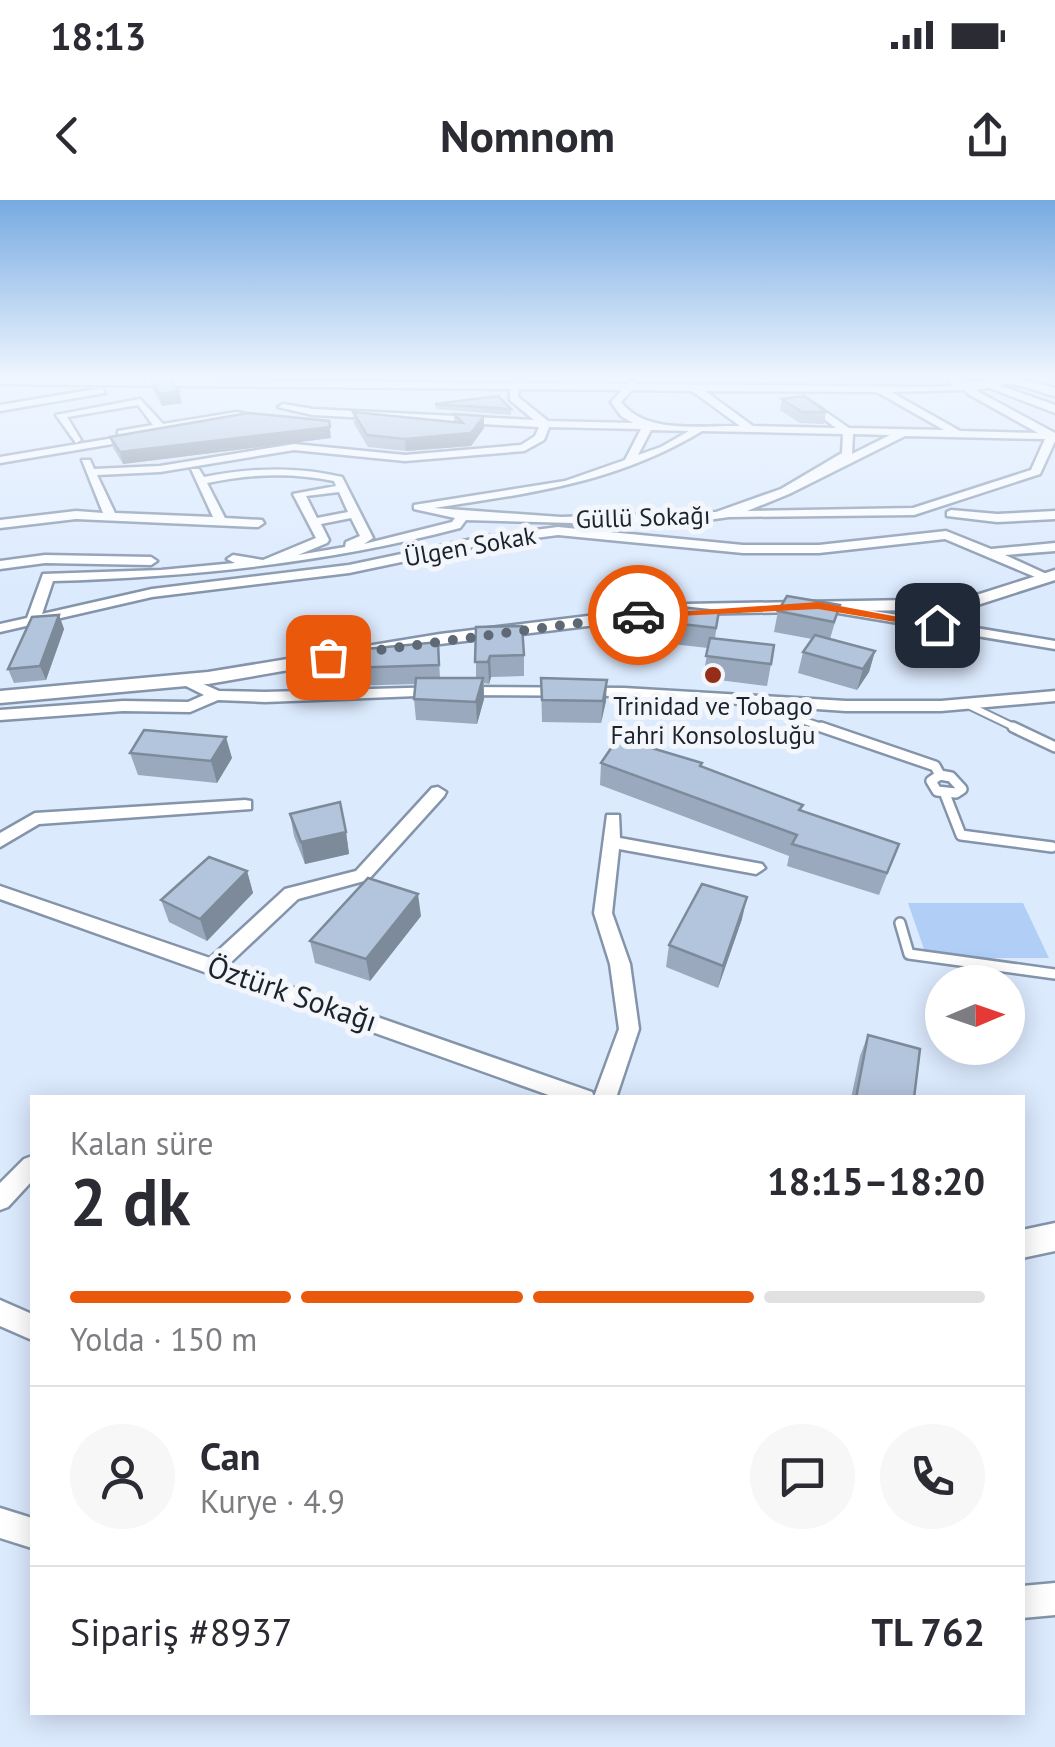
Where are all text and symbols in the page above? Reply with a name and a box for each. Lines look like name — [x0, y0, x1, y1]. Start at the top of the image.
text: 18:13 — [50, 11, 146, 60]
text: Nomnom — [440, 106, 615, 164]
icon: back — [40, 108, 95, 163]
icon: share — [960, 108, 1015, 163]
street label: Güllü Sokağı — [575, 499, 711, 535]
street label: Ülgen Sokak — [402, 519, 538, 573]
courier — [588, 565, 688, 665]
pin — [895, 583, 980, 668]
icon: car — [611, 588, 666, 643]
icon: home — [910, 598, 965, 653]
pin — [286, 615, 371, 700]
icon: bag — [301, 630, 356, 685]
marker: Trinidad ve Tobago Fahri Konsolosluğu — [702, 664, 724, 686]
place label: Trinidad ve Tobago Fahri Konsolosluğu — [611, 690, 815, 751]
street label: Öztürk Sokağı — [203, 945, 382, 1040]
north arrow — [925, 965, 1025, 1065]
map controls — [925, 965, 1025, 1065]
text: Kalan süre — [70, 1122, 214, 1164]
text: 18:15–18:20 — [767, 1156, 985, 1205]
text: 2 dk — [70, 1159, 190, 1243]
text: Yolda · 150 m — [70, 1318, 257, 1360]
button: person — [70, 1424, 175, 1529]
button: chat — [750, 1424, 855, 1529]
button: phone — [880, 1424, 985, 1529]
text: Can — [200, 1431, 260, 1480]
text: Kurye · 4.9 — [200, 1480, 345, 1522]
text: Sipariş #8937 — [70, 1607, 293, 1656]
text: TL 762 — [872, 1607, 985, 1656]

